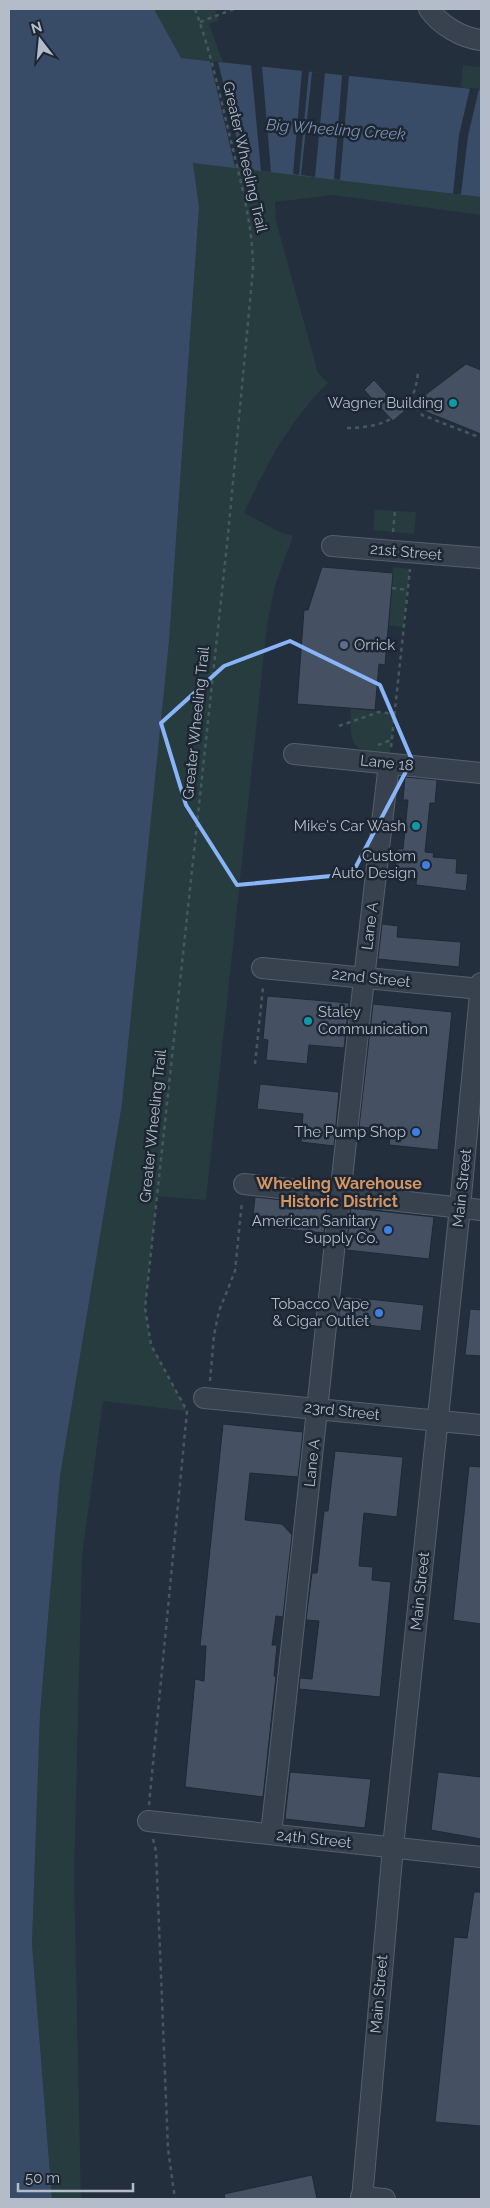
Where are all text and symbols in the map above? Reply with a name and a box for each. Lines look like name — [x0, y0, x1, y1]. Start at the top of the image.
north arrow — [15, 15, 65, 65]
text: N — [29, 18, 44, 37]
street label: Greater Wheeling Trail — [219, 80, 271, 235]
water label: Big Wheeling Creek — [265, 115, 407, 144]
place label: Wagner Building — [328, 394, 443, 412]
marker: Wagner Building — [447, 397, 459, 409]
street label: 21st Street — [369, 540, 443, 564]
place label: Orrick — [354, 636, 395, 654]
marker: Orrick — [338, 639, 350, 651]
street label: Greater Wheeling Trail — [179, 645, 213, 801]
street label: Lane 18 — [359, 751, 415, 775]
place label: Mike's Car Wash — [294, 817, 406, 835]
marker: Mike's Car Wash — [410, 820, 422, 832]
place label: Custom Auto Design — [331, 847, 416, 882]
marker: Custom Auto Design — [420, 859, 432, 871]
street label: Lane A — [358, 901, 382, 951]
street label: 22nd Street — [331, 965, 411, 991]
place label: Staley Communication — [318, 1003, 428, 1038]
marker: Staley Communication — [302, 1015, 314, 1027]
street label: Greater Wheeling Trail — [136, 1048, 170, 1204]
place label: The Pump Shop — [294, 1123, 406, 1141]
marker: The Pump Shop — [410, 1126, 422, 1138]
street label: Main Street — [449, 1148, 475, 1228]
district label: Wheeling Warehouse Historic District — [256, 1174, 422, 1211]
place label: American Sanitary Supply Co. — [252, 1212, 378, 1247]
marker: American Sanitary Supply Co. — [382, 1224, 394, 1236]
place label: Tobacco Vape & Cigar Outlet — [271, 1295, 369, 1330]
marker: Tobacco Vape & Cigar Outlet — [373, 1307, 385, 1319]
street label: 23rd Street — [303, 1398, 381, 1424]
street label: Lane A — [301, 1438, 323, 1488]
street label: Main Street — [407, 1551, 433, 1631]
street label: 24th Street — [276, 1826, 352, 1852]
street label: Main Street — [367, 1954, 391, 2034]
scale bar — [18, 2160, 132, 2192]
text: 50 m — [25, 2169, 60, 2187]

